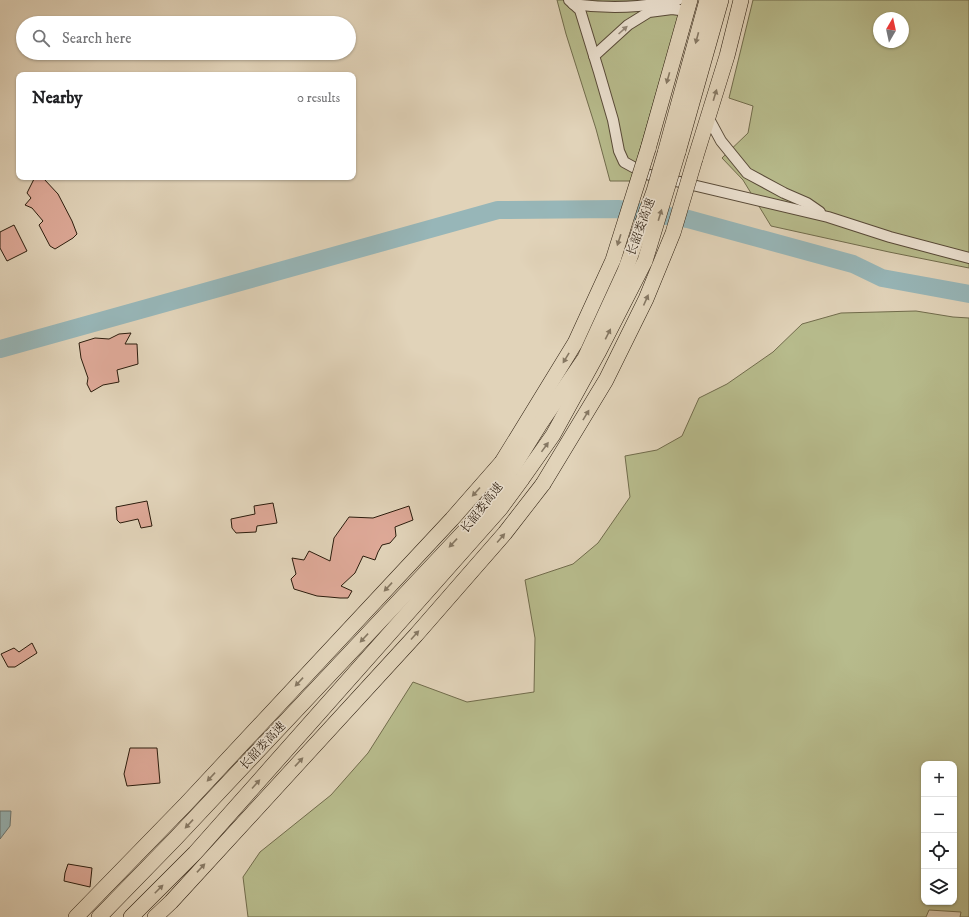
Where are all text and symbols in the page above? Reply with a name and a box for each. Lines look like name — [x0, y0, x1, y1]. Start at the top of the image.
north arrow — [873, 12, 909, 48]
search box — [16, 16, 356, 60]
one-way arrow — [618, 25, 629, 34]
icon: search — [30, 27, 52, 49]
text: Search here — [62, 29, 131, 48]
one-way arrow — [694, 32, 700, 44]
one-way arrow — [665, 72, 671, 84]
text: Nearby — [32, 87, 82, 109]
one-way arrow — [712, 89, 718, 101]
text: 0 results — [297, 90, 340, 106]
street label: 长韶娄高速 — [624, 196, 658, 258]
one-way arrow — [657, 209, 663, 221]
one-way arrow — [616, 234, 622, 246]
one-way arrow — [643, 294, 649, 305]
one-way arrow — [605, 328, 611, 340]
one-way arrow — [562, 353, 570, 363]
one-way arrow — [582, 409, 589, 421]
one-way arrow — [541, 442, 549, 452]
street label: 长韶娄高速 — [458, 480, 506, 536]
one-way arrow — [472, 487, 481, 496]
one-way arrow — [496, 532, 505, 543]
one-way arrow — [448, 538, 458, 548]
one-way arrow — [383, 582, 393, 592]
one-way arrow — [410, 631, 419, 640]
one-way arrow — [359, 633, 369, 643]
one-way arrow — [295, 677, 304, 687]
street label: 长韶娄高速 — [237, 719, 289, 773]
one-way arrow — [294, 757, 303, 767]
map controls — [921, 761, 957, 905]
button: + — [921, 761, 957, 797]
one-way arrow — [207, 773, 216, 782]
one-way arrow — [252, 779, 261, 789]
button: − — [921, 797, 957, 833]
one-way arrow — [184, 819, 193, 829]
button: locate — [921, 833, 957, 869]
one-way arrow — [197, 863, 206, 873]
button: layers — [921, 869, 957, 905]
one-way arrow — [154, 884, 164, 894]

